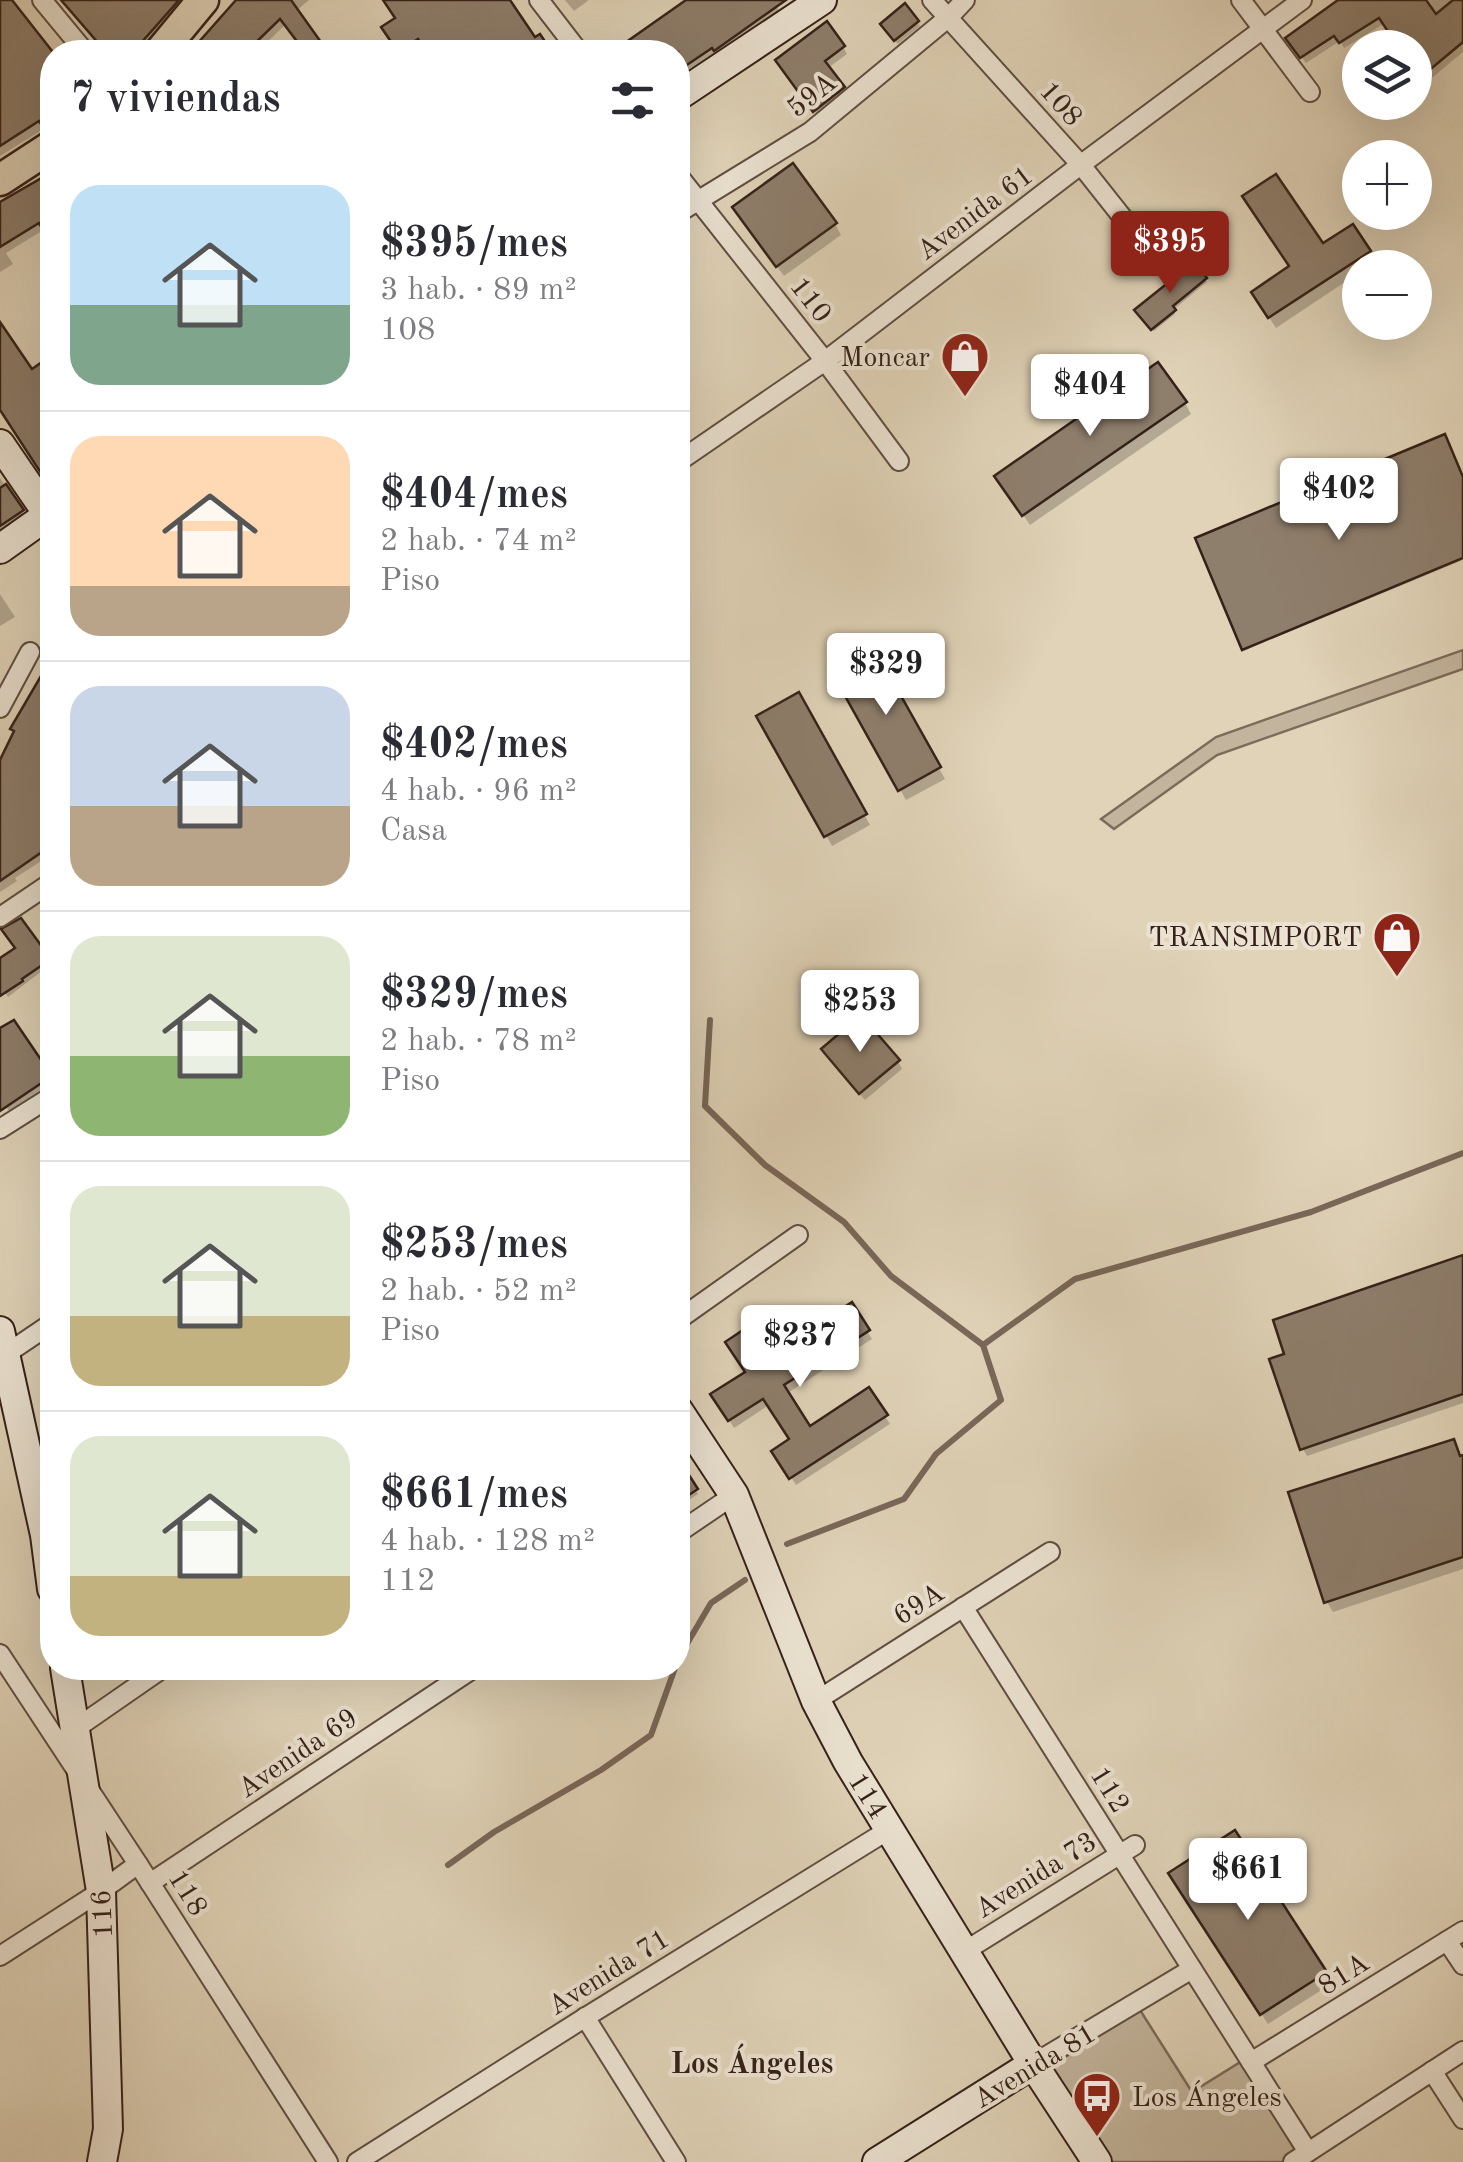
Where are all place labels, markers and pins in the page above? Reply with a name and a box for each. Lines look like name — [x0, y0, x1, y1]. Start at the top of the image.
pin: $395 — [1111, 211, 1229, 296]
shop icon: Moncar — [939, 330, 991, 398]
place label: Moncar — [840, 345, 930, 373]
pin: $404 — [1031, 354, 1149, 439]
pin: $402 — [1280, 458, 1398, 543]
pin: $329 — [827, 633, 945, 718]
shop icon: TRANSIMPORT — [1371, 910, 1423, 978]
place label: TRANSIMPORT — [1148, 925, 1362, 953]
pin: $253 — [801, 970, 919, 1055]
pin: $237 — [741, 1305, 859, 1390]
pin: $661 — [1189, 1838, 1307, 1923]
bus stop icon: Los Ángeles — [1071, 2070, 1123, 2138]
place label: Los Ángeles — [1132, 2080, 1282, 2113]

